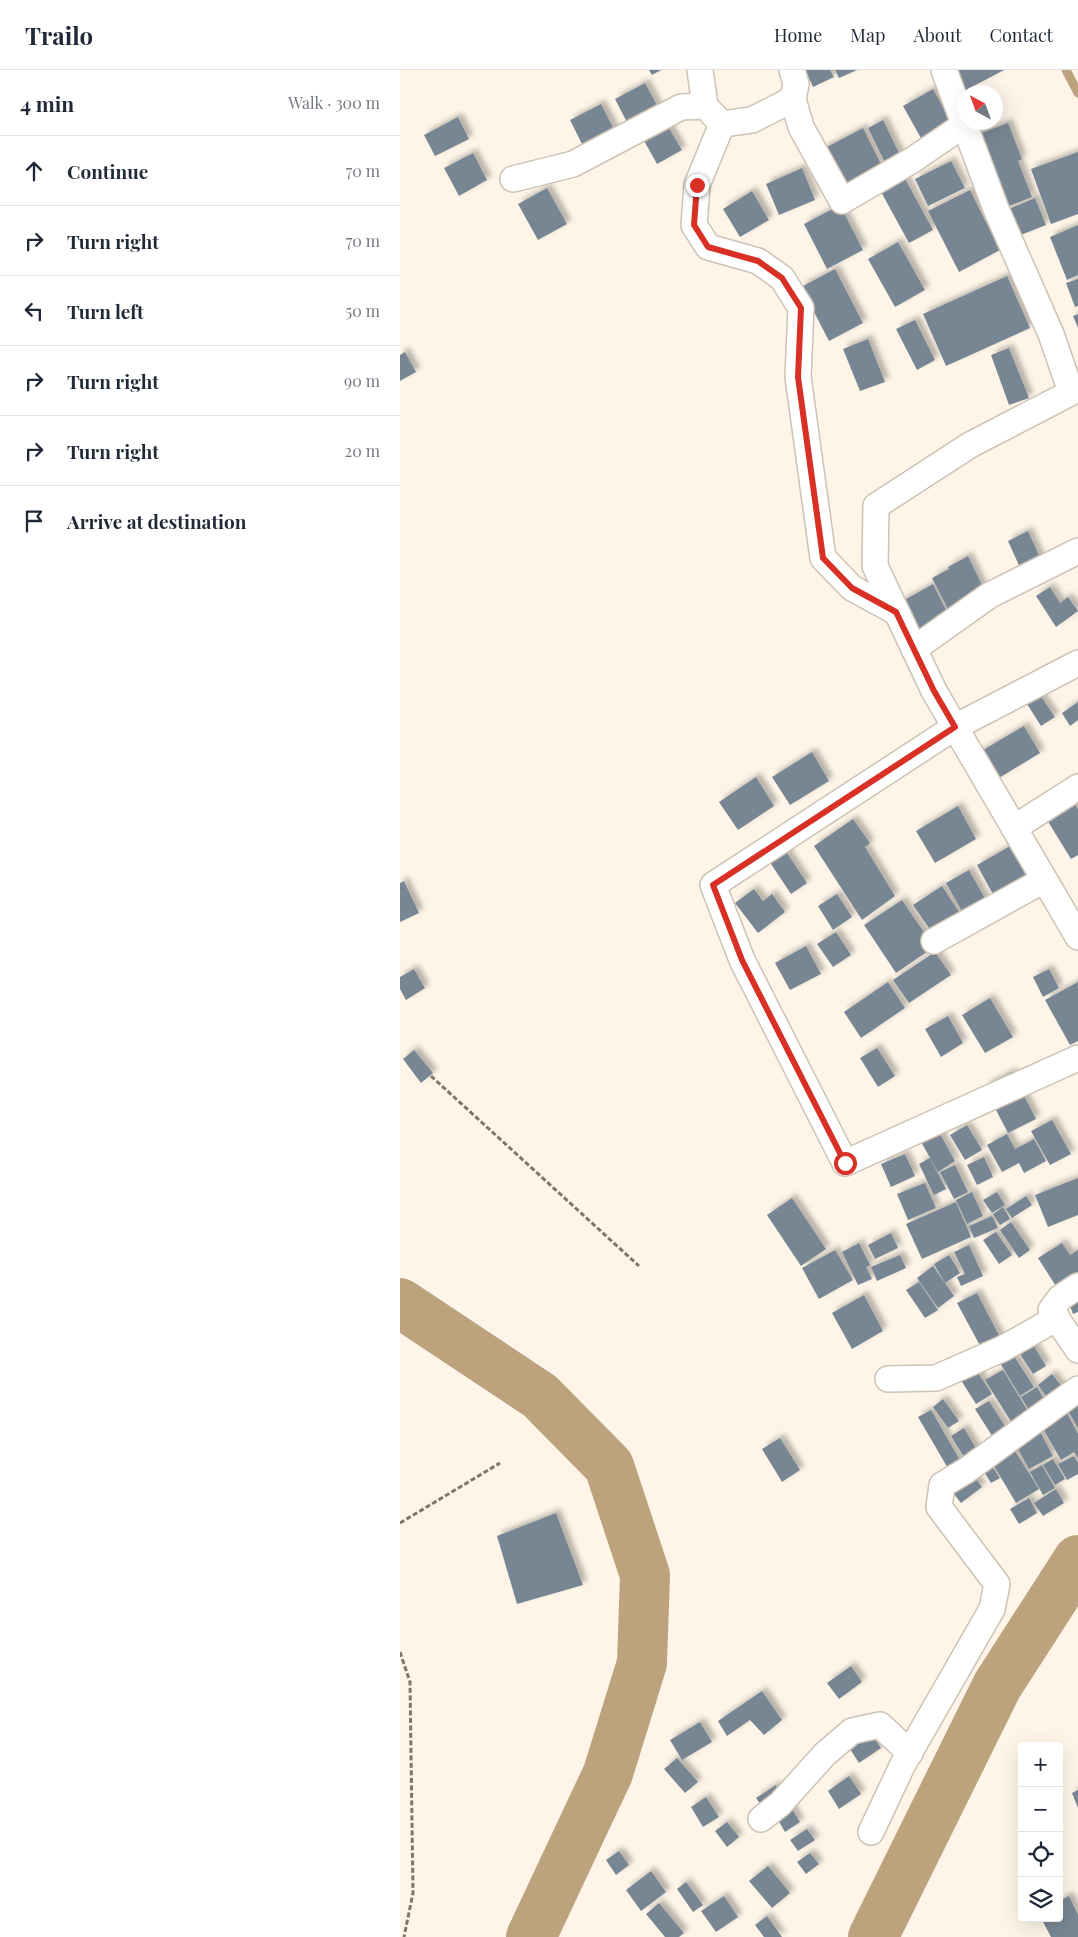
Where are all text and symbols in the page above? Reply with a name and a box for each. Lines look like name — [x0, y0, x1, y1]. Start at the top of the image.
text: Trailo — [25, 19, 93, 51]
text: Home — [774, 23, 822, 47]
text: Map — [850, 23, 885, 47]
text: About — [913, 23, 962, 47]
text: Contact — [990, 23, 1053, 47]
north arrow — [958, 85, 1003, 130]
text: 4 min — [20, 89, 74, 117]
text: Walk · 300 m — [288, 92, 380, 113]
icon: ahead — [20, 157, 48, 185]
text: Continue — [67, 158, 148, 184]
text: 70 m — [346, 160, 380, 181]
route end — [686, 174, 709, 197]
icon: right — [20, 227, 48, 255]
text: Turn right — [67, 228, 159, 254]
text: 70 m — [346, 230, 380, 251]
icon: left — [20, 297, 48, 325]
text: Turn left — [67, 298, 144, 324]
text: 50 m — [346, 300, 380, 321]
icon: right — [20, 367, 48, 395]
text: Turn right — [67, 368, 159, 394]
text: 90 m — [344, 370, 380, 391]
icon: right — [20, 437, 48, 465]
text: Turn right — [67, 438, 159, 464]
text: 20 m — [345, 440, 380, 461]
icon: arrive — [20, 507, 48, 535]
text: Arrive at destination — [67, 508, 247, 534]
route start — [834, 1152, 857, 1175]
map controls — [1018, 1742, 1063, 1922]
button: + — [1018, 1742, 1063, 1787]
button: − — [1018, 1787, 1063, 1832]
button: locate — [1018, 1832, 1063, 1877]
button: layers — [1018, 1877, 1063, 1922]

